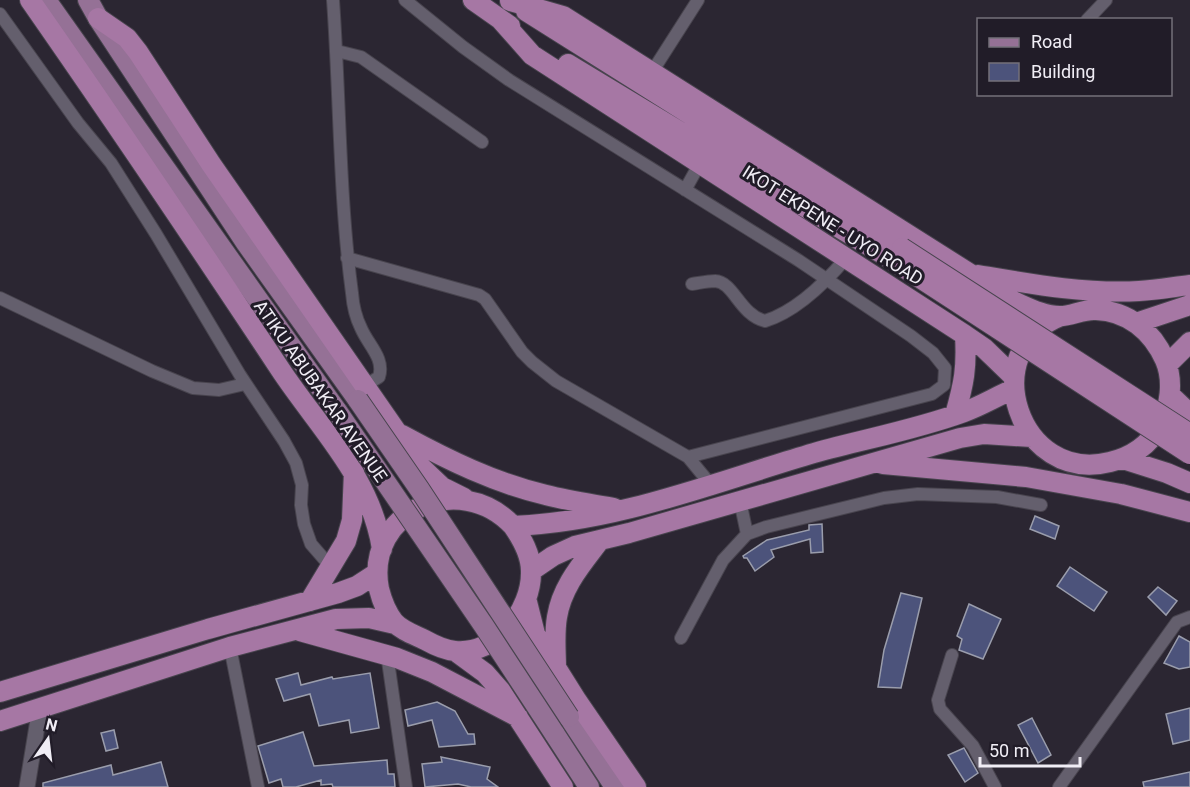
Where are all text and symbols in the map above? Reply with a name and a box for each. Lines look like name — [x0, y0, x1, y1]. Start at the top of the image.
legend — [977, 18, 1172, 96]
text: Road — [1031, 31, 1072, 52]
text: Building — [1031, 61, 1095, 82]
street label: IKOT EKPENE - UYO ROAD — [739, 161, 927, 289]
street label: ATIKU ABUBAKAR AVENUE — [250, 296, 392, 486]
north arrow — [18, 709, 78, 769]
text: N — [44, 714, 59, 736]
scale bar — [980, 730, 1080, 768]
text: 50 m — [989, 740, 1029, 761]

